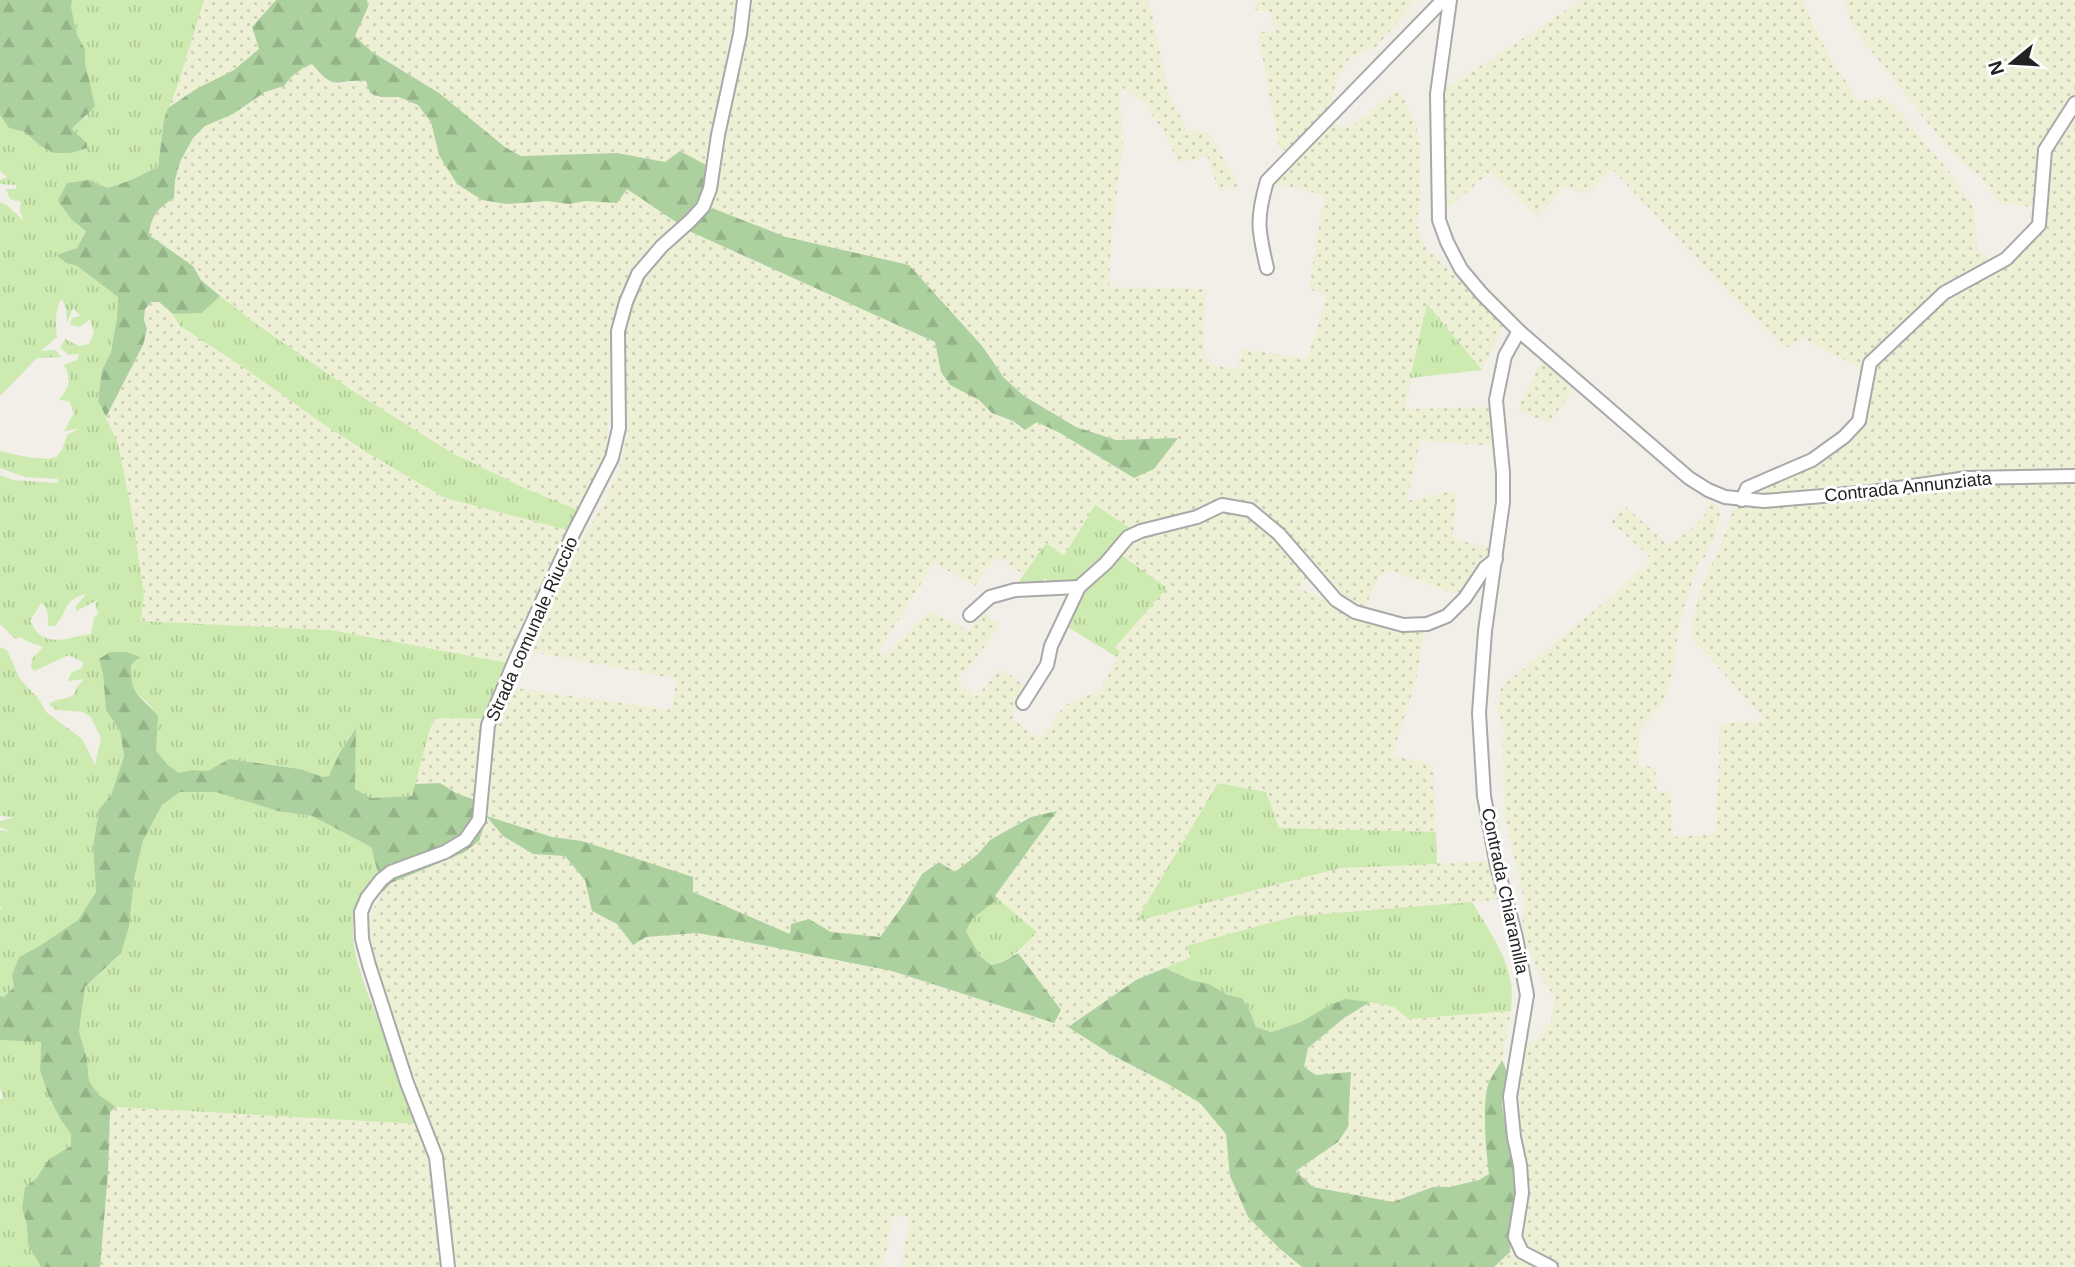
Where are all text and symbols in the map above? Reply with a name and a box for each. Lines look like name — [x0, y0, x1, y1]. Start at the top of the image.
north arrow — [1977, 28, 2047, 98]
text: N — [1984, 58, 2008, 78]
street label: Contrada Annunziata — [1823, 468, 1994, 506]
street label: Strada comunale Riuccio — [482, 534, 582, 724]
street label: Contrada Chiaramilla — [1478, 806, 1533, 977]

